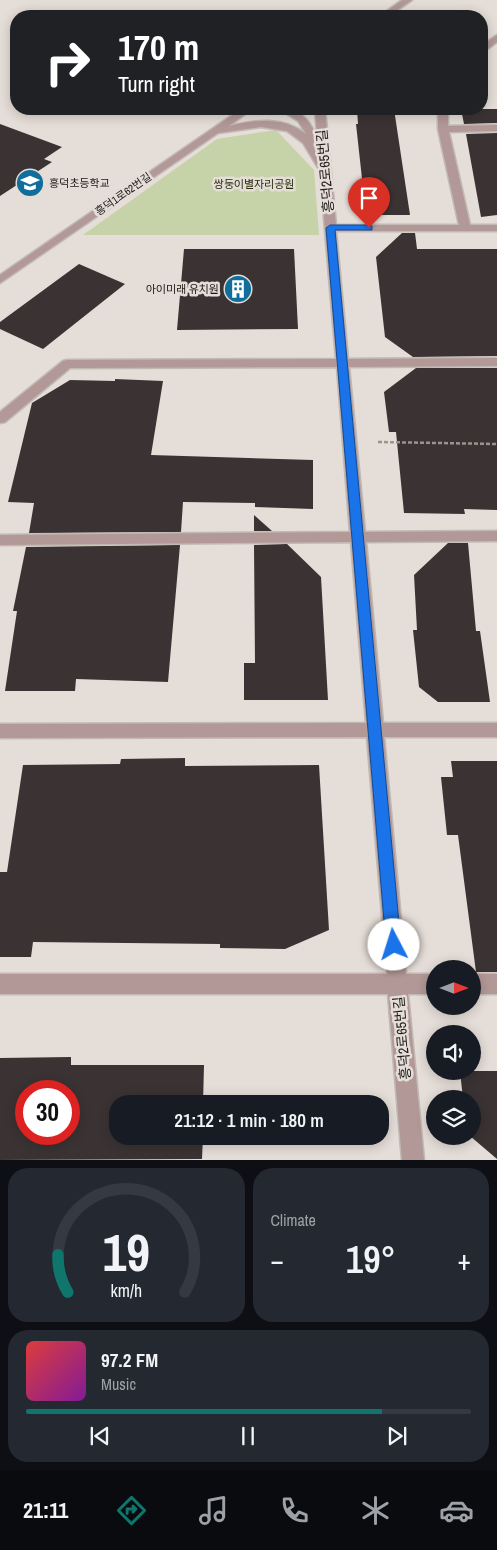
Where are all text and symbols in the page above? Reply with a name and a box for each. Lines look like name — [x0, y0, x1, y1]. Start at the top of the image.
text: 170 m — [118, 24, 199, 71]
icon: right — [35, 30, 100, 95]
text: Turn right — [118, 69, 195, 99]
street label: 흥덕2로65번길 — [312, 129, 338, 213]
school or university icon: 흥덕초등학교 — [15, 168, 45, 198]
street label: 흥덕1로62번길 — [92, 169, 154, 219]
place label: 흥덕초등학교 — [49, 176, 110, 190]
park label: 쌍둥이별자리공원 — [214, 177, 294, 191]
pin — [348, 177, 390, 228]
icon: arrive — [355, 184, 383, 212]
building icon: 아이미래 유치원 — [223, 274, 253, 304]
place label: 아이미래 유치원 — [146, 282, 219, 296]
position arrow — [367, 918, 419, 970]
north arrow — [426, 960, 481, 1015]
map controls — [426, 960, 481, 1145]
street label: 흥덕2로65번길 — [389, 996, 415, 1080]
button: sound — [426, 1025, 481, 1080]
speed limit sign: 30 — [15, 1080, 80, 1145]
button: layers — [426, 1090, 481, 1145]
text: 21:12 · 1 min · 180 m — [174, 1107, 324, 1133]
text: Climate — [271, 1209, 316, 1231]
text: 19 — [103, 1217, 150, 1287]
text: 19° — [346, 1234, 396, 1285]
text: − — [271, 1241, 284, 1279]
text: + — [458, 1241, 471, 1279]
text: km/h — [110, 1279, 142, 1303]
text: 97.2 FM — [101, 1347, 158, 1373]
text: Music — [101, 1373, 136, 1395]
icon: previous — [86, 1422, 114, 1450]
icon: pause — [234, 1422, 262, 1450]
icon: next — [383, 1422, 411, 1450]
icon: directions — [114, 1493, 149, 1528]
icon: music — [196, 1493, 231, 1528]
icon: phone — [277, 1493, 312, 1528]
icon: climate — [358, 1493, 393, 1528]
icon: car — [439, 1493, 474, 1528]
text: 21:11 — [23, 1495, 68, 1525]

